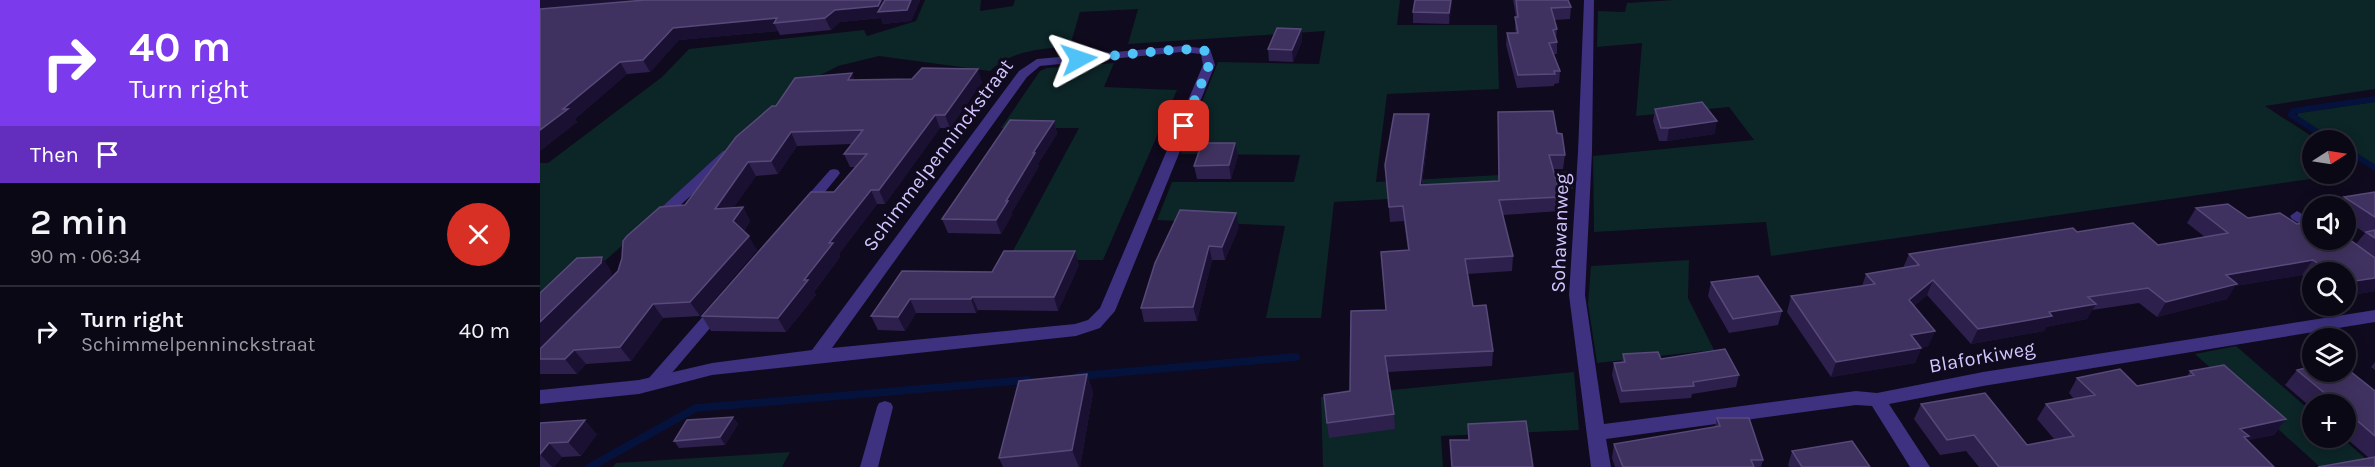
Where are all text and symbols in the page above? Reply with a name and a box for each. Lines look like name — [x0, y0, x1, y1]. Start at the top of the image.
text: 40 m — [129, 22, 231, 72]
icon: right — [30, 24, 108, 102]
position arrow — [1047, 27, 1111, 91]
street label: Schimmelpenninckstraat — [858, 54, 1018, 255]
text: Turn right — [129, 73, 249, 105]
pin — [1158, 100, 1209, 151]
icon: arrive — [1167, 109, 1200, 142]
north arrow — [2302, 130, 2356, 184]
map controls — [2302, 130, 2356, 448]
icon: arrive — [91, 138, 124, 171]
text: Then — [30, 142, 79, 168]
street label: Sohawanweg — [1546, 173, 1574, 293]
button: sound — [2302, 196, 2356, 250]
text: 2 min — [30, 201, 128, 243]
button: close — [447, 203, 510, 266]
text: 90 m · 06:34 — [30, 245, 141, 268]
button: search — [2302, 262, 2356, 316]
text: Turn right — [81, 307, 184, 333]
icon: right — [30, 315, 63, 348]
text: 40 m — [459, 318, 510, 344]
button: layers — [2302, 328, 2356, 382]
text: Schimmelpenninckstraat — [81, 333, 315, 356]
street label: Blaforkiweg — [1927, 336, 2037, 378]
button: + — [2302, 394, 2356, 448]

